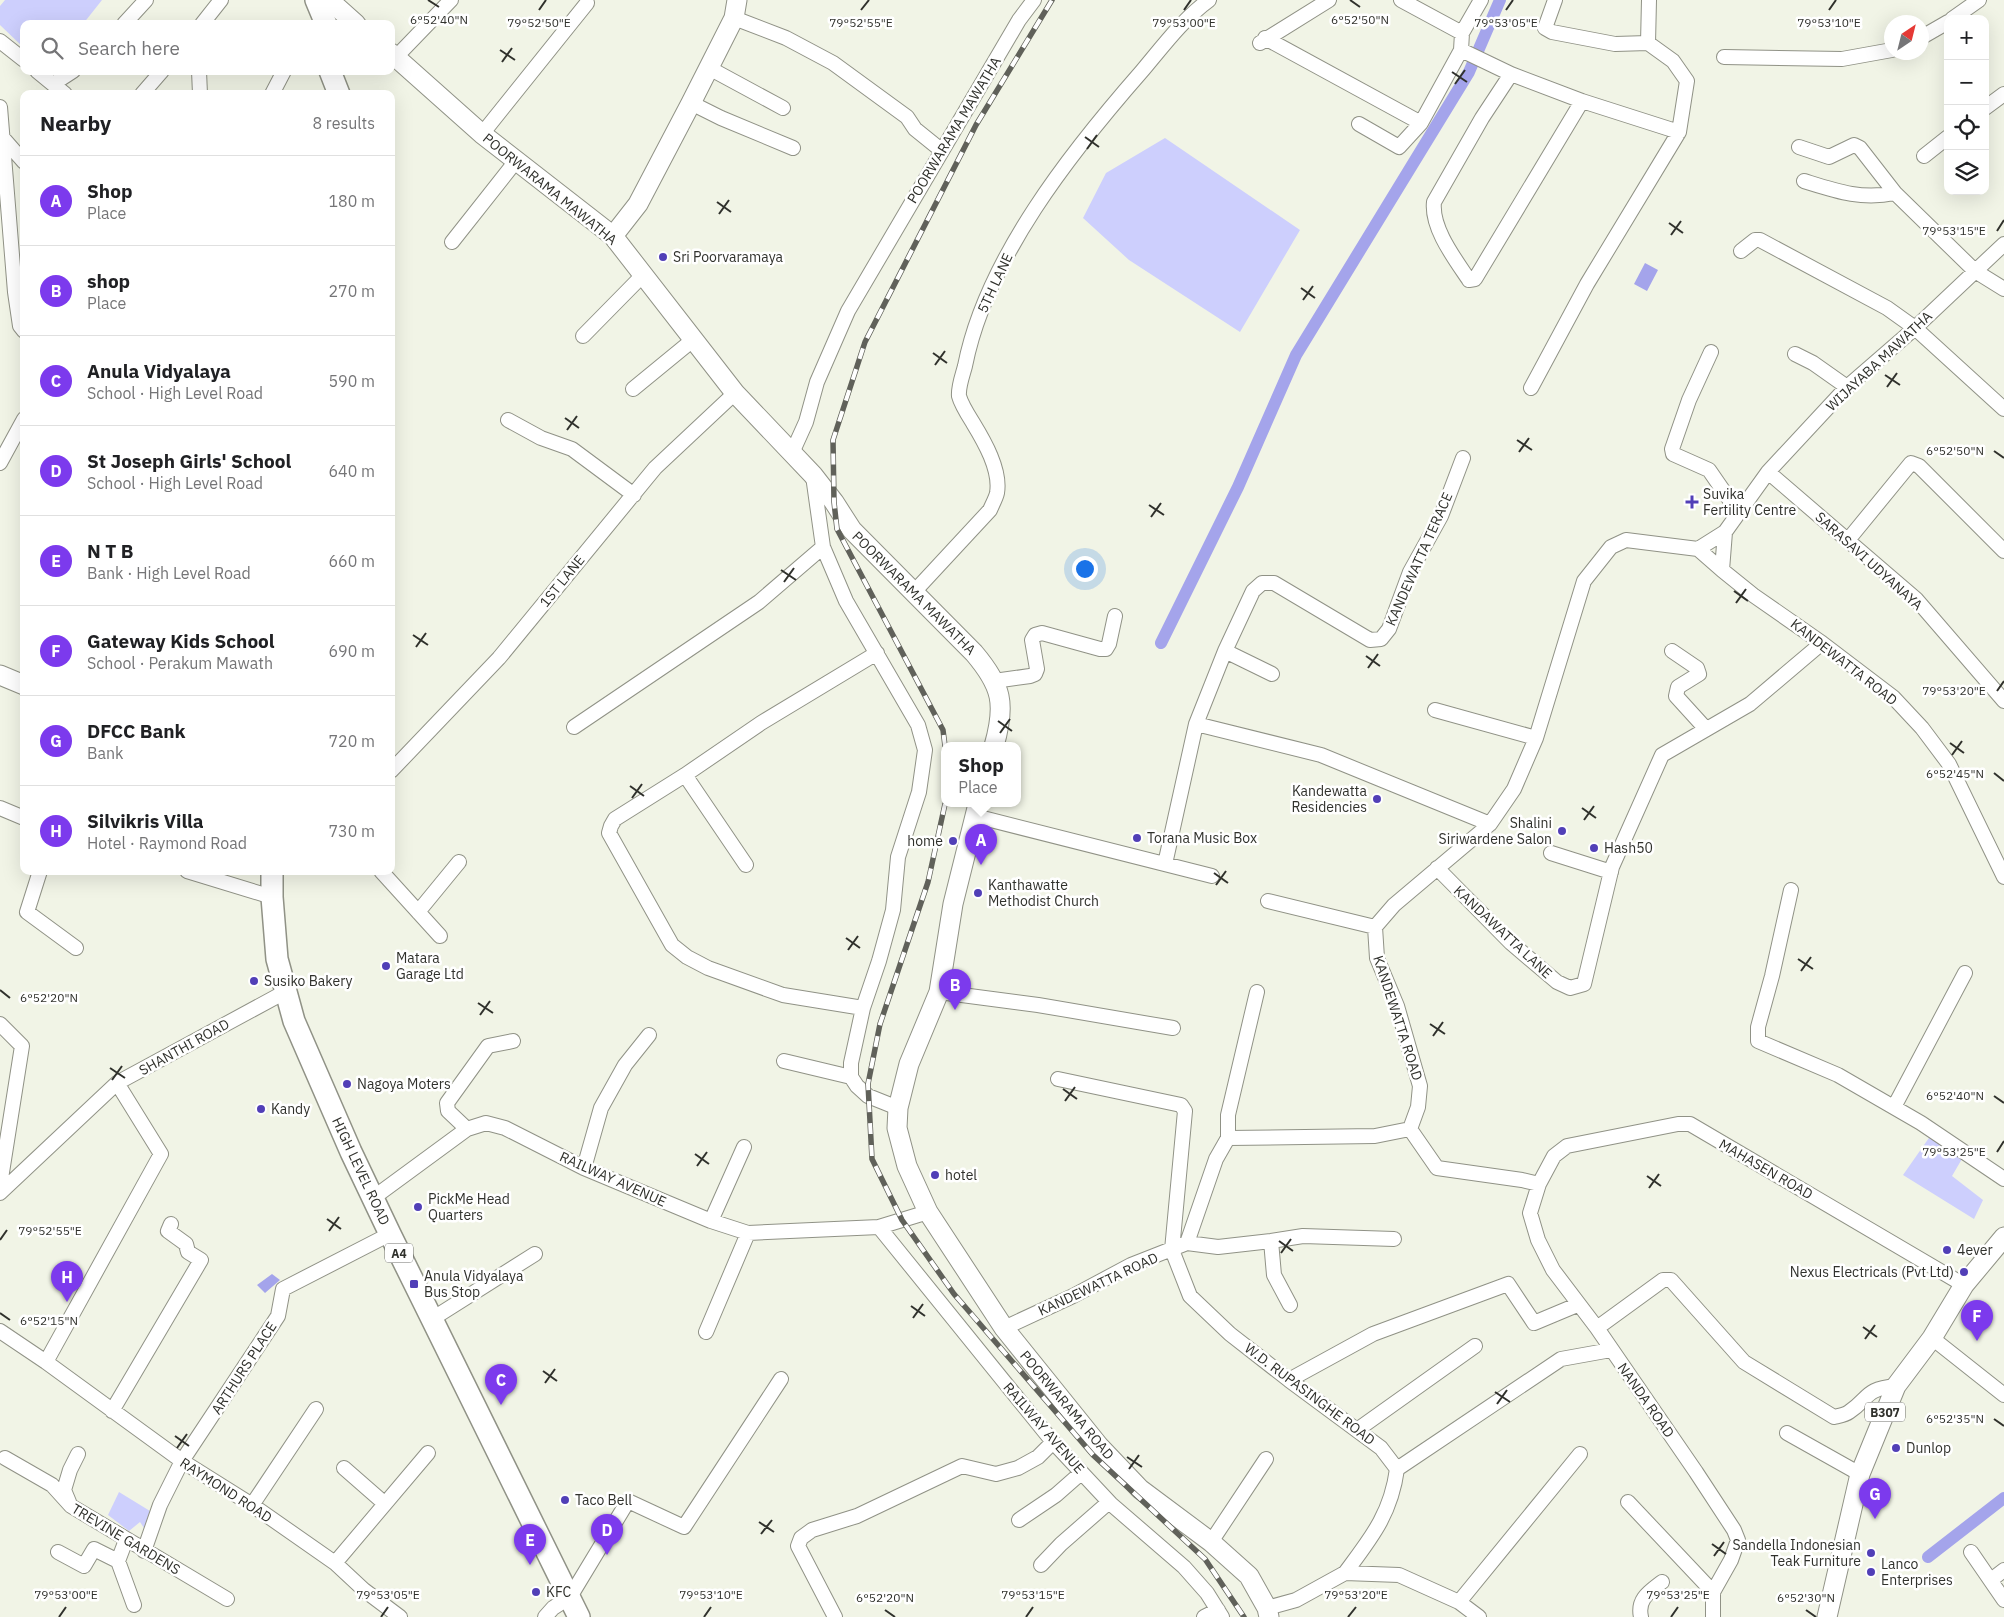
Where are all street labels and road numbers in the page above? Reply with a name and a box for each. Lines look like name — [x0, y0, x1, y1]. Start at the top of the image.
street label: POORWARAMA MAWATHA — [903, 53, 1005, 207]
street label: POORWARAMA MAWATHA — [479, 129, 621, 249]
street label: 5TH LANE — [973, 250, 1017, 316]
street label: WIJAYABA MAWATHA — [1822, 307, 1936, 415]
street label: KANDEWATTA TERACE — [1381, 489, 1457, 629]
street label: SARASAVI UDYANAYA — [1811, 508, 1927, 614]
street label: POORWARAMA MAWATHA — [848, 527, 980, 659]
street label: 1ST LANE — [536, 551, 588, 611]
street label: KANDEWATTA ROAD — [1787, 615, 1901, 709]
street label: KANDAWATTA LANE — [1450, 882, 1556, 982]
street label: KANDEWATTA ROAD — [1369, 953, 1427, 1083]
street label: SHANTHI ROAD — [136, 1015, 232, 1079]
street label: HIGH LEVEL ROAD — [328, 1114, 394, 1228]
street label: MAHASEN ROAD — [1716, 1135, 1816, 1203]
street label: RAILWAY AVENUE — [557, 1147, 669, 1211]
road number: A4 — [385, 1244, 413, 1262]
street label: KANDEWATTA ROAD — [1035, 1248, 1161, 1320]
street label: ARTHURS PLACE — [207, 1318, 281, 1418]
street label: W.D. RUPASINGHE ROAD — [1241, 1339, 1379, 1449]
street label: POORWARAMA ROAD — [1016, 1347, 1118, 1463]
street label: NANDA ROAD — [1614, 1359, 1678, 1441]
street label: RAILWAY AVENUE — [999, 1379, 1089, 1477]
road number: B307 — [1865, 1402, 1905, 1421]
street label: RAYMOND ROAD — [177, 1454, 275, 1526]
street label: TREVINE GARDENS — [68, 1499, 184, 1579]

